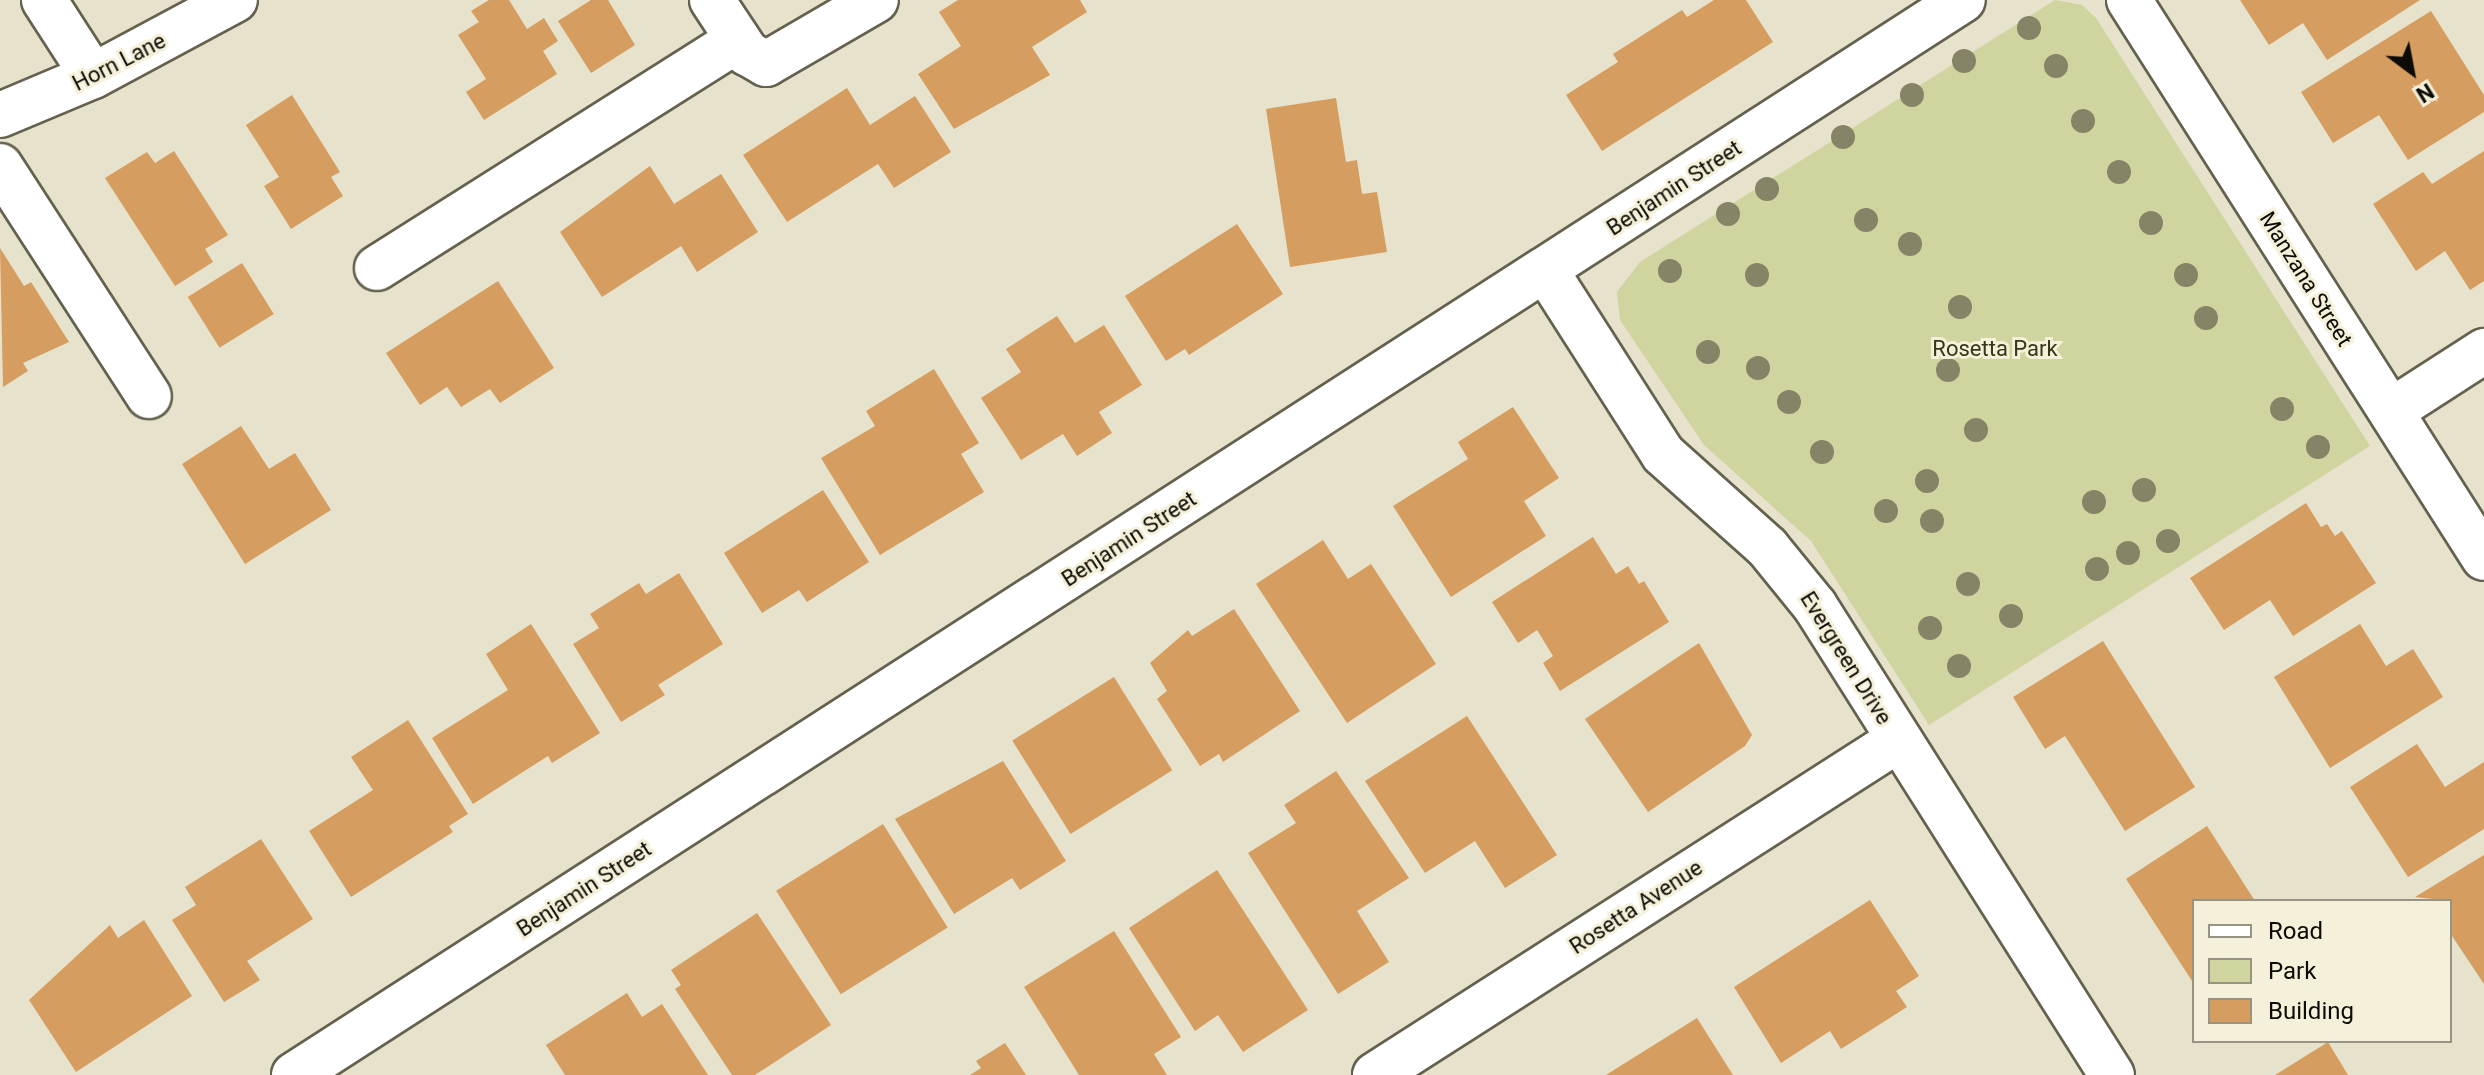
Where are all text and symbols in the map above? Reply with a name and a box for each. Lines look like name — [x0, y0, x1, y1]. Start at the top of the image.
street label: Horn Lane — [68, 27, 170, 97]
north arrow — [2372, 32, 2452, 112]
text: N — [2412, 78, 2438, 107]
street label: Benjamin Street — [1602, 135, 1746, 241]
street label: Manzana Street — [2254, 207, 2358, 351]
park label: Rosetta Park — [1932, 336, 2058, 362]
street label: Benjamin Street — [1057, 486, 1201, 592]
street label: Evergreen Drive — [1795, 587, 1897, 729]
street label: Benjamin Street — [512, 836, 656, 942]
street label: Rosetta Avenue — [1565, 854, 1707, 960]
legend — [2192, 899, 2452, 1043]
text: Road — [2268, 917, 2323, 945]
text: Park — [2268, 957, 2316, 985]
text: Building — [2268, 997, 2354, 1025]

